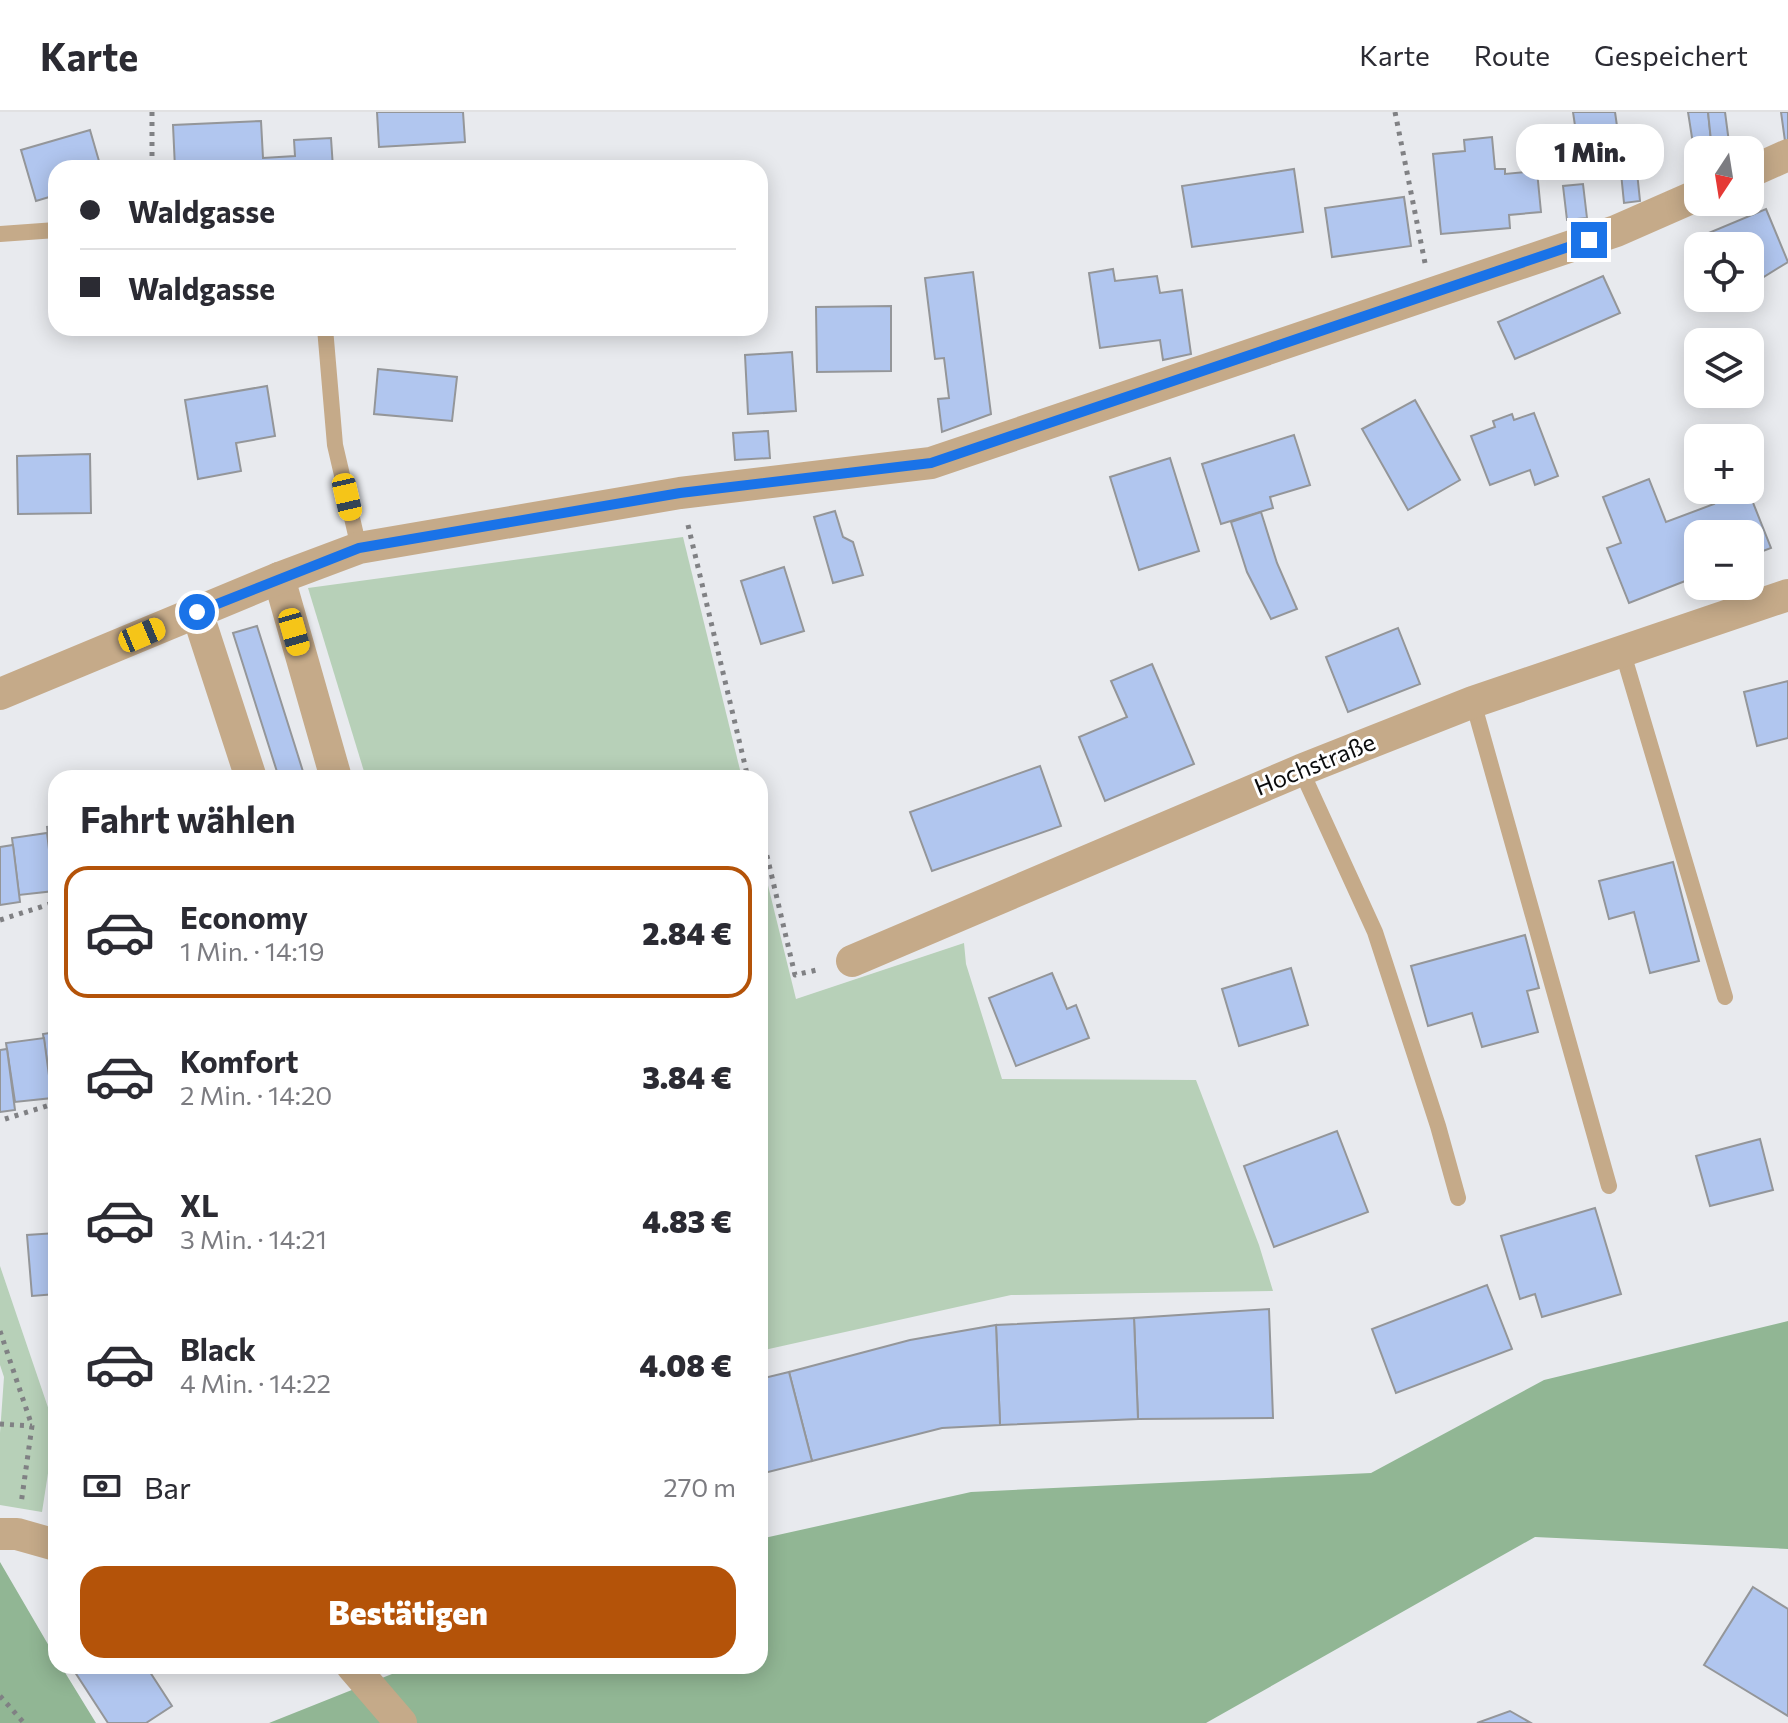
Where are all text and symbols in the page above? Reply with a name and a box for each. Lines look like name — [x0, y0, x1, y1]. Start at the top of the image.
text: Karte — [40, 32, 138, 79]
text: Karte — [1359, 38, 1430, 72]
text: Route — [1474, 38, 1550, 72]
text: Gespeichert — [1594, 38, 1748, 72]
callout: 1 Min. — [1515, 124, 1663, 180]
text: 1 Min. — [1554, 136, 1626, 167]
north arrow — [1684, 136, 1764, 216]
map controls — [1684, 136, 1764, 600]
text: Waldgasse — [128, 192, 275, 229]
route end — [1571, 222, 1607, 258]
button: locate — [1684, 232, 1764, 312]
text: Waldgasse — [128, 269, 275, 306]
button: layers — [1684, 328, 1764, 408]
button: + — [1684, 424, 1764, 504]
car — [330, 471, 364, 523]
button: − — [1684, 520, 1764, 600]
route start — [179, 594, 215, 630]
car — [276, 606, 312, 658]
car — [115, 615, 169, 655]
street label: Hochstraße — [1250, 726, 1379, 801]
text: Fahrt wählen — [80, 796, 296, 840]
icon: car — [84, 896, 156, 968]
text: Economy — [180, 898, 308, 935]
text: 2.84 € — [642, 914, 732, 951]
text: 1 Min. · 14:19 — [180, 935, 325, 966]
icon: car — [84, 1040, 156, 1112]
text: Komfort — [180, 1042, 299, 1079]
text: 3.84 € — [642, 1058, 732, 1095]
text: 2 Min. · 14:20 — [180, 1079, 332, 1110]
icon: car — [84, 1184, 156, 1256]
text: XL — [180, 1186, 219, 1223]
text: 4.83 € — [642, 1202, 732, 1239]
text: 3 Min. · 14:21 — [180, 1223, 327, 1254]
icon: car — [84, 1328, 156, 1400]
text: Black — [180, 1330, 256, 1367]
text: 4.08 € — [640, 1346, 732, 1383]
text: 4 Min. · 14:22 — [180, 1367, 331, 1398]
icon: cash — [80, 1464, 124, 1508]
text: Bar — [144, 1468, 191, 1505]
text: 270 m — [663, 1471, 736, 1502]
button: Bestätigen — [80, 1566, 736, 1658]

